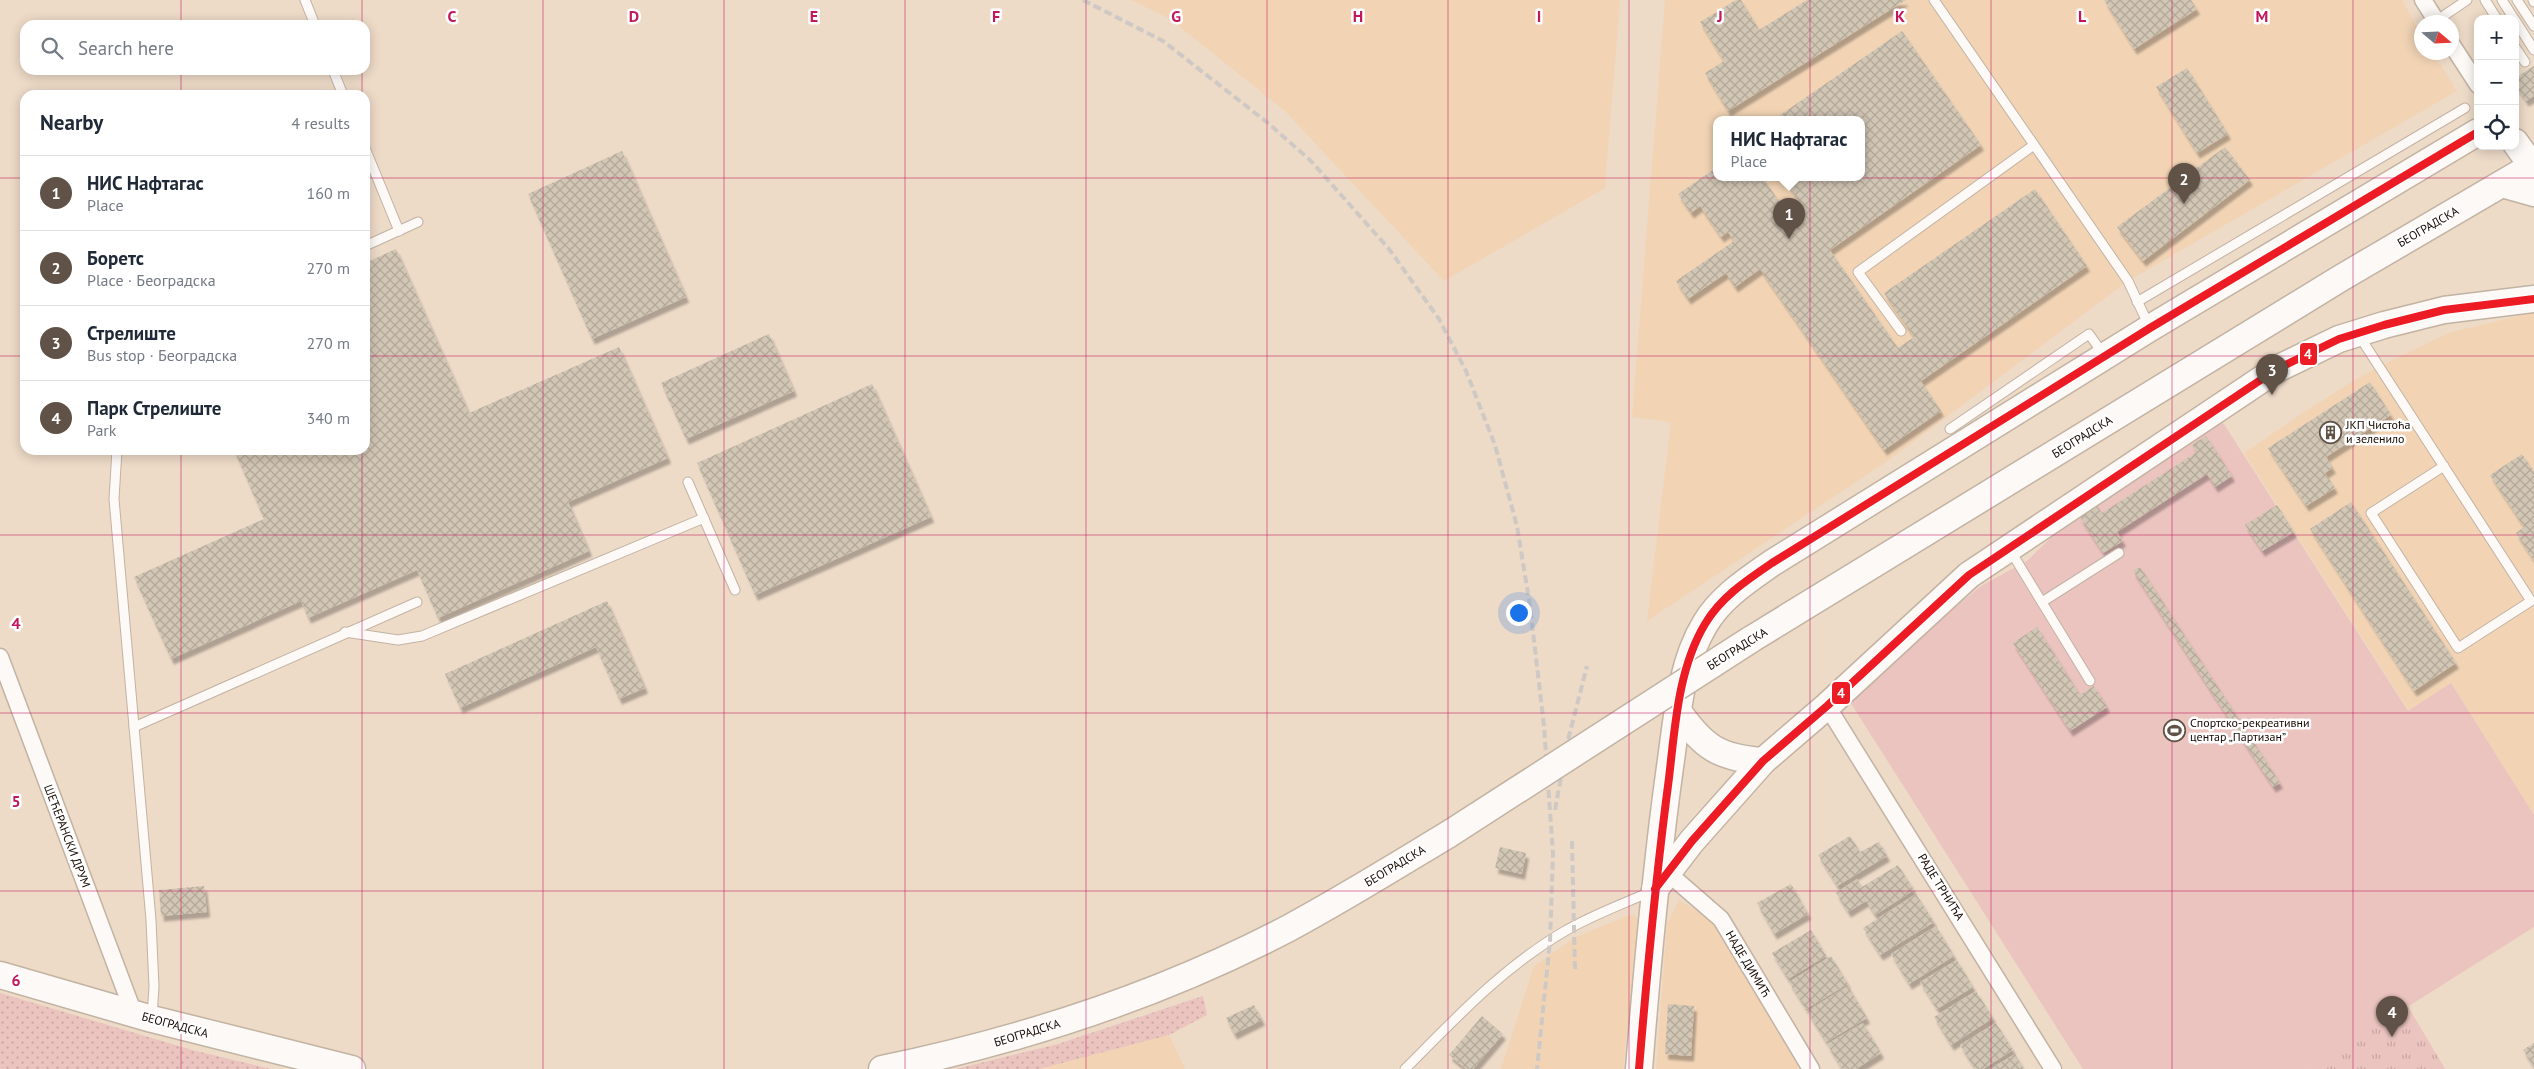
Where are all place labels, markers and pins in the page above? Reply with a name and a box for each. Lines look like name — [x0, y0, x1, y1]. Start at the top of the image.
pin: 2 — [2168, 163, 2200, 204]
pin: 1 — [1773, 198, 1805, 239]
pin: 3 — [2256, 354, 2288, 395]
place label: ЈКП Чистоћа и зеленило — [2345, 417, 2411, 446]
building icon: ЈКП Чистоћа и зеленило — [2318, 420, 2342, 444]
place label: Спортско-рекреативни центар „Партизан” — [2190, 715, 2310, 744]
sports icon: Спортско-рекреативни центар „Партизан” — [2162, 718, 2186, 742]
pin: 4 — [2376, 996, 2408, 1037]

